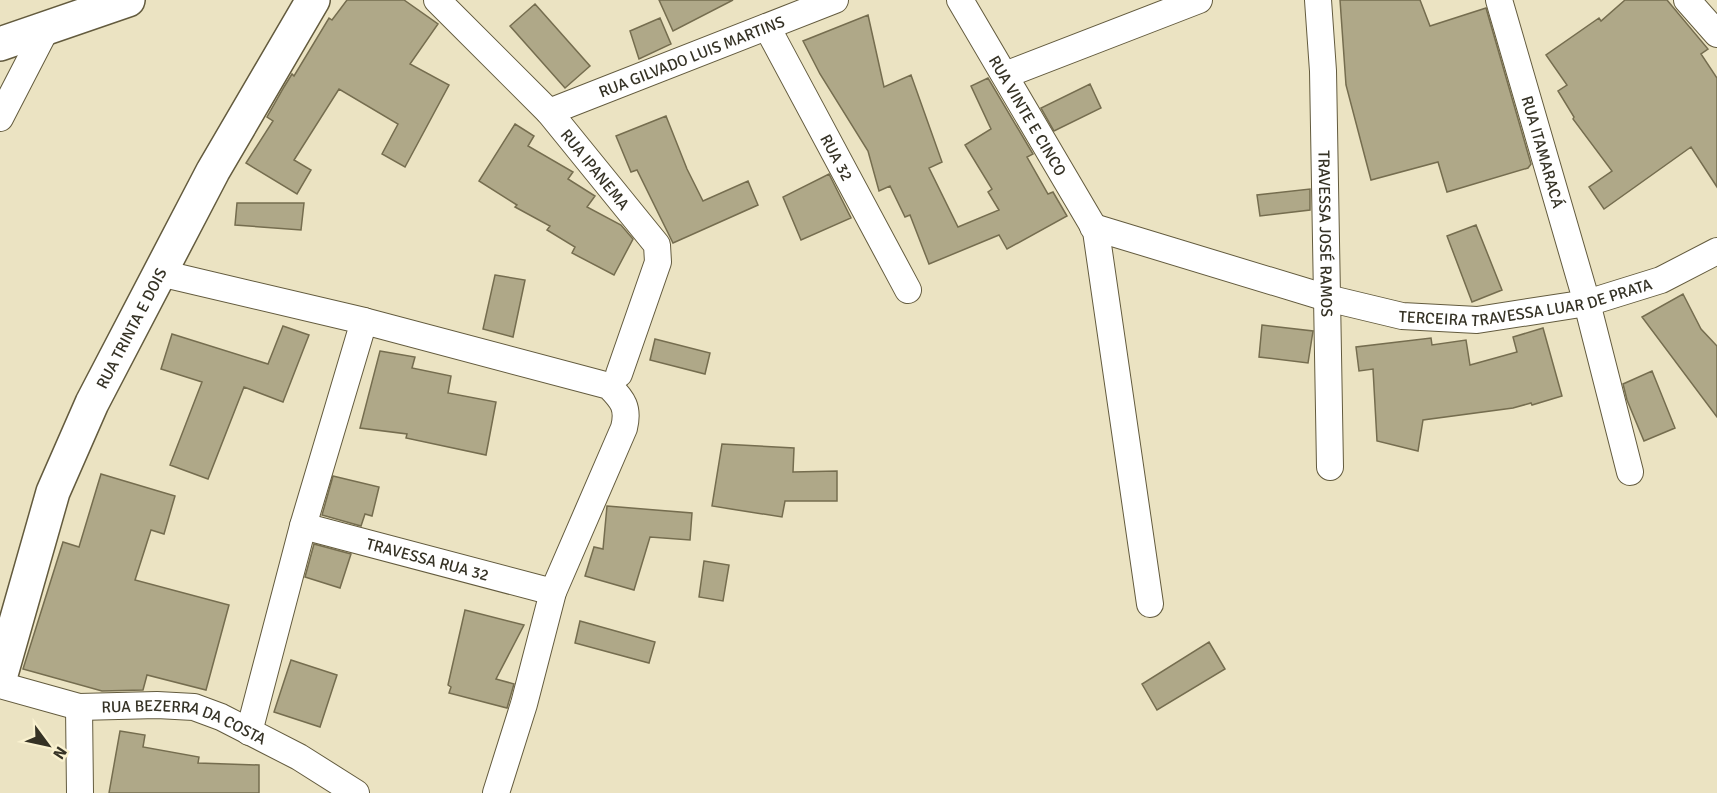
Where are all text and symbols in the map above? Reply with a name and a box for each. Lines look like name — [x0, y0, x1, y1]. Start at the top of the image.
street label: RUA GILVADO LUIS MARTINS — [596, 12, 788, 103]
street label: RUA VINTE E CINCO — [984, 52, 1070, 180]
street label: RUA ITAMARACÁ — [1516, 94, 1568, 211]
street label: RUA IPANEMA — [556, 125, 634, 214]
street label: RUA 32 — [815, 131, 857, 185]
street label: TRAVESSA JOSÉ RAMOS — [1313, 150, 1336, 317]
street label: RUA TRINTA E DOIS — [92, 265, 172, 392]
street label: TERCEIRA TRAVESSA LUAR DE PRATA — [1398, 274, 1655, 331]
street label: TRAVESSA RUA 32 — [364, 534, 491, 586]
street label: RUA BEZERRA DA COSTA — [101, 696, 270, 750]
north arrow — [18, 715, 78, 775]
text: N — [48, 743, 71, 763]

